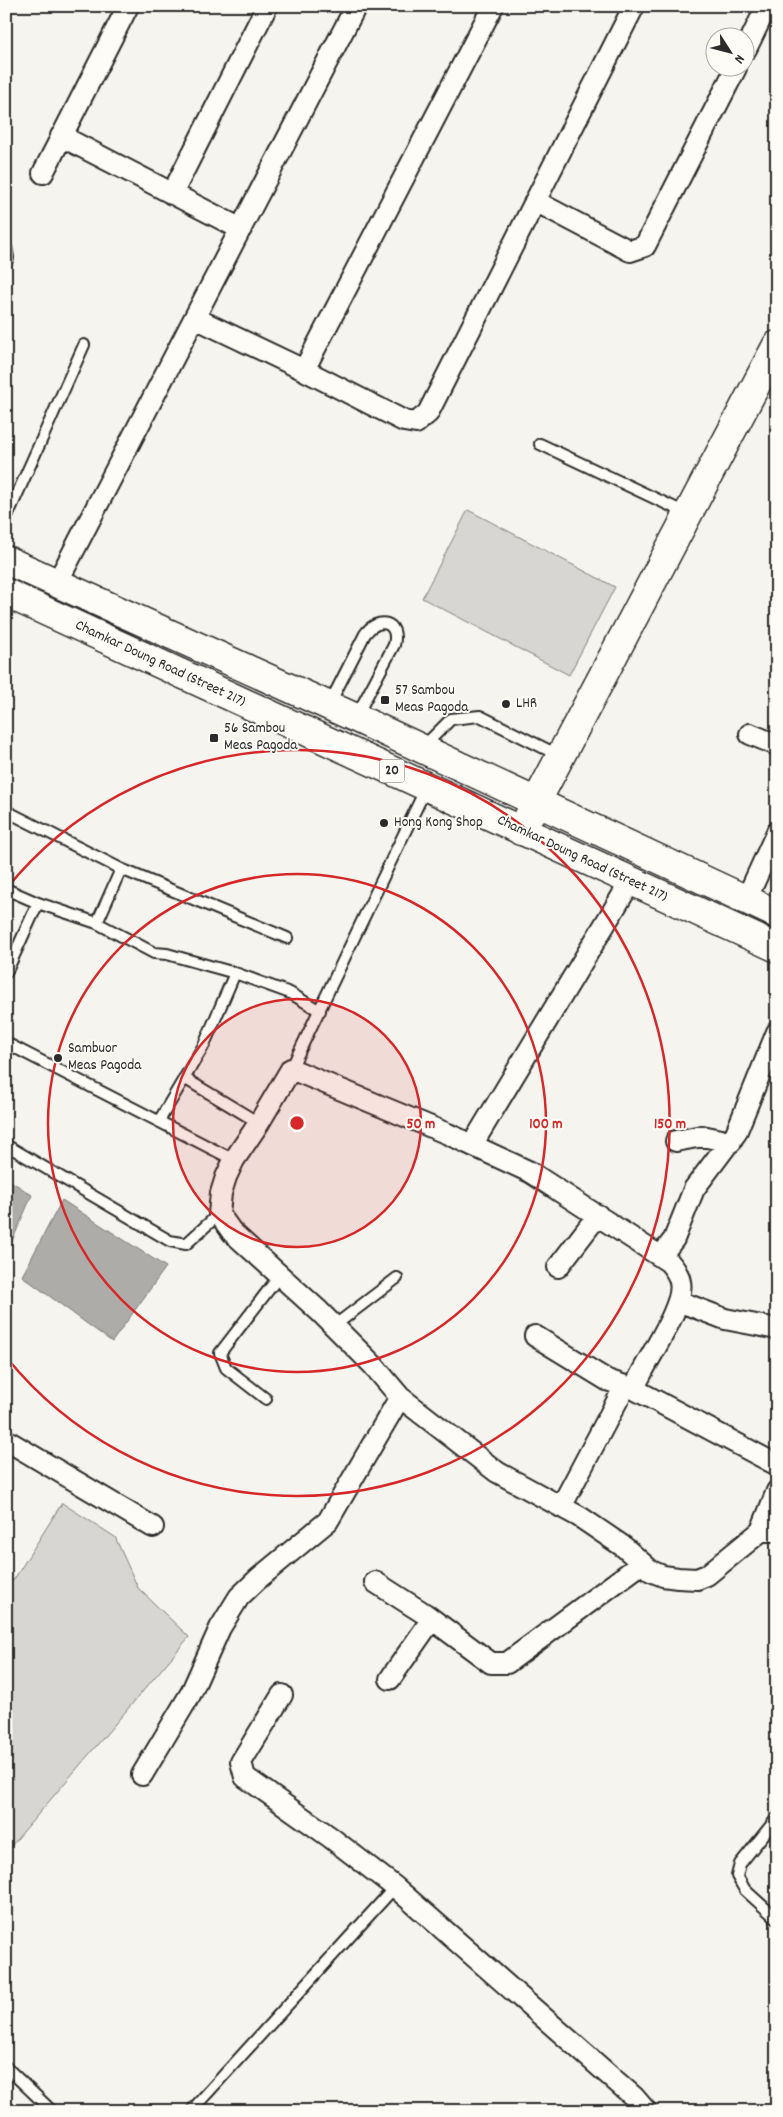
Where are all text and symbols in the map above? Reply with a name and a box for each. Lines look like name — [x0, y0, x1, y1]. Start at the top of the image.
north arrow — [706, 28, 756, 78]
text: N — [729, 50, 749, 67]
street label: Chamkar Doung Road (Street 217) — [71, 615, 249, 713]
place label: 57 Sambou Meas Pagoda — [395, 680, 469, 719]
place label: LHR — [516, 693, 537, 715]
marker: 57 Sambou Meas Pagoda — [379, 694, 391, 706]
marker: LHR — [500, 698, 512, 710]
place label: 56 Sambou Meas Pagoda — [224, 718, 298, 757]
marker: 56 Sambou Meas Pagoda — [208, 732, 220, 744]
road number: 20 — [380, 759, 404, 782]
street label: Chamkar Doung Road (Street 217) — [493, 810, 671, 908]
place label: Hong Kong Shop — [394, 812, 483, 834]
marker: Hong Kong Shop — [378, 817, 390, 829]
place label: Sambuor Meas Pagoda — [68, 1038, 142, 1077]
marker: Sambuor Meas Pagoda — [52, 1052, 64, 1064]
centre of rings — [288, 1114, 306, 1132]
text: 50 m — [407, 1114, 435, 1136]
text: 100 m — [529, 1114, 563, 1136]
text: 150 m — [654, 1114, 686, 1136]

